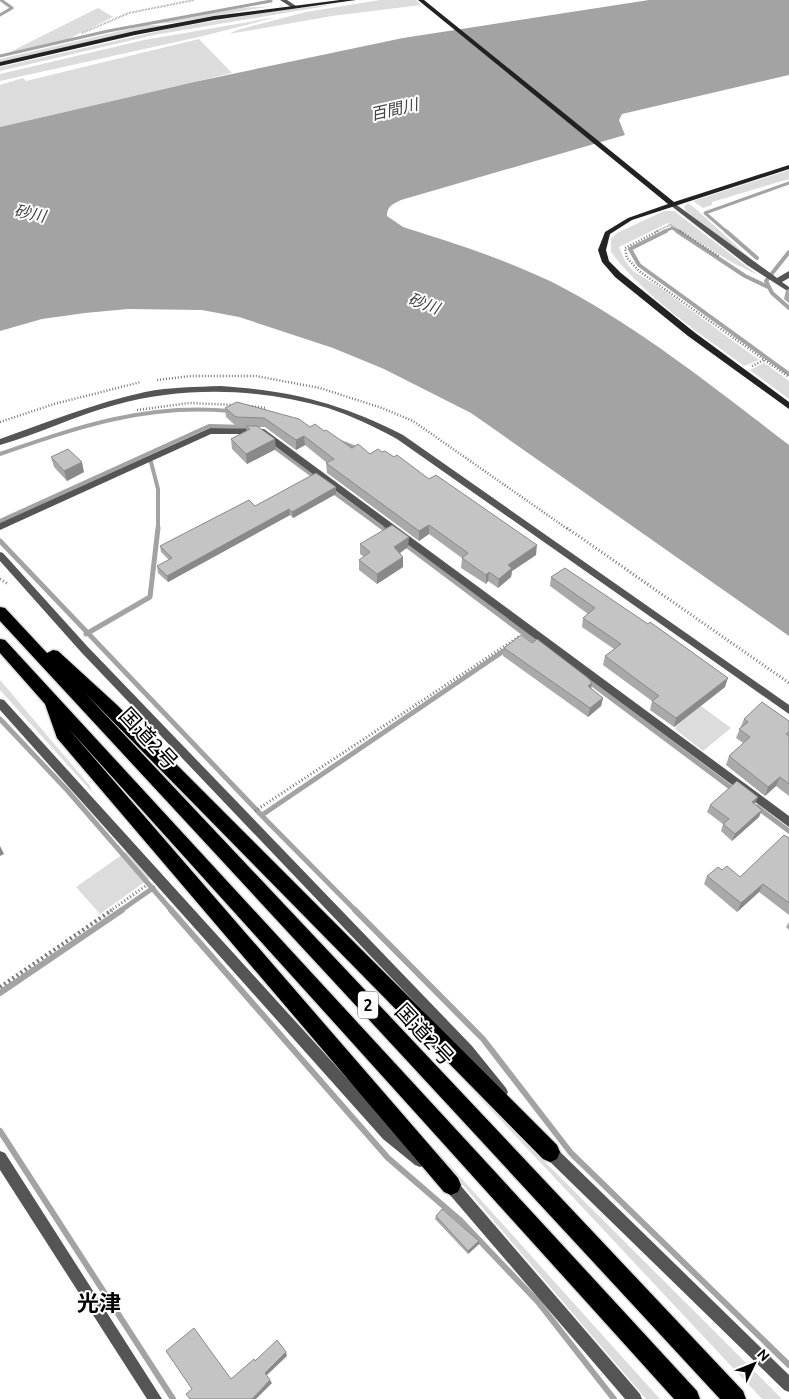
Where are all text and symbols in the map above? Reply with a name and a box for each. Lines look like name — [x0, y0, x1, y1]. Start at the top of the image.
water label: 百間川 — [369, 94, 421, 123]
water label: 砂川 — [13, 201, 49, 225]
water label: 砂川 — [406, 289, 444, 318]
street label: 国道2号 — [115, 702, 183, 774]
road number: 2 — [358, 992, 378, 1018]
street label: 国道2号 — [391, 998, 459, 1070]
district label: 光津 — [77, 1290, 121, 1315]
north arrow — [729, 1339, 779, 1389]
text: N — [754, 1346, 773, 1364]

